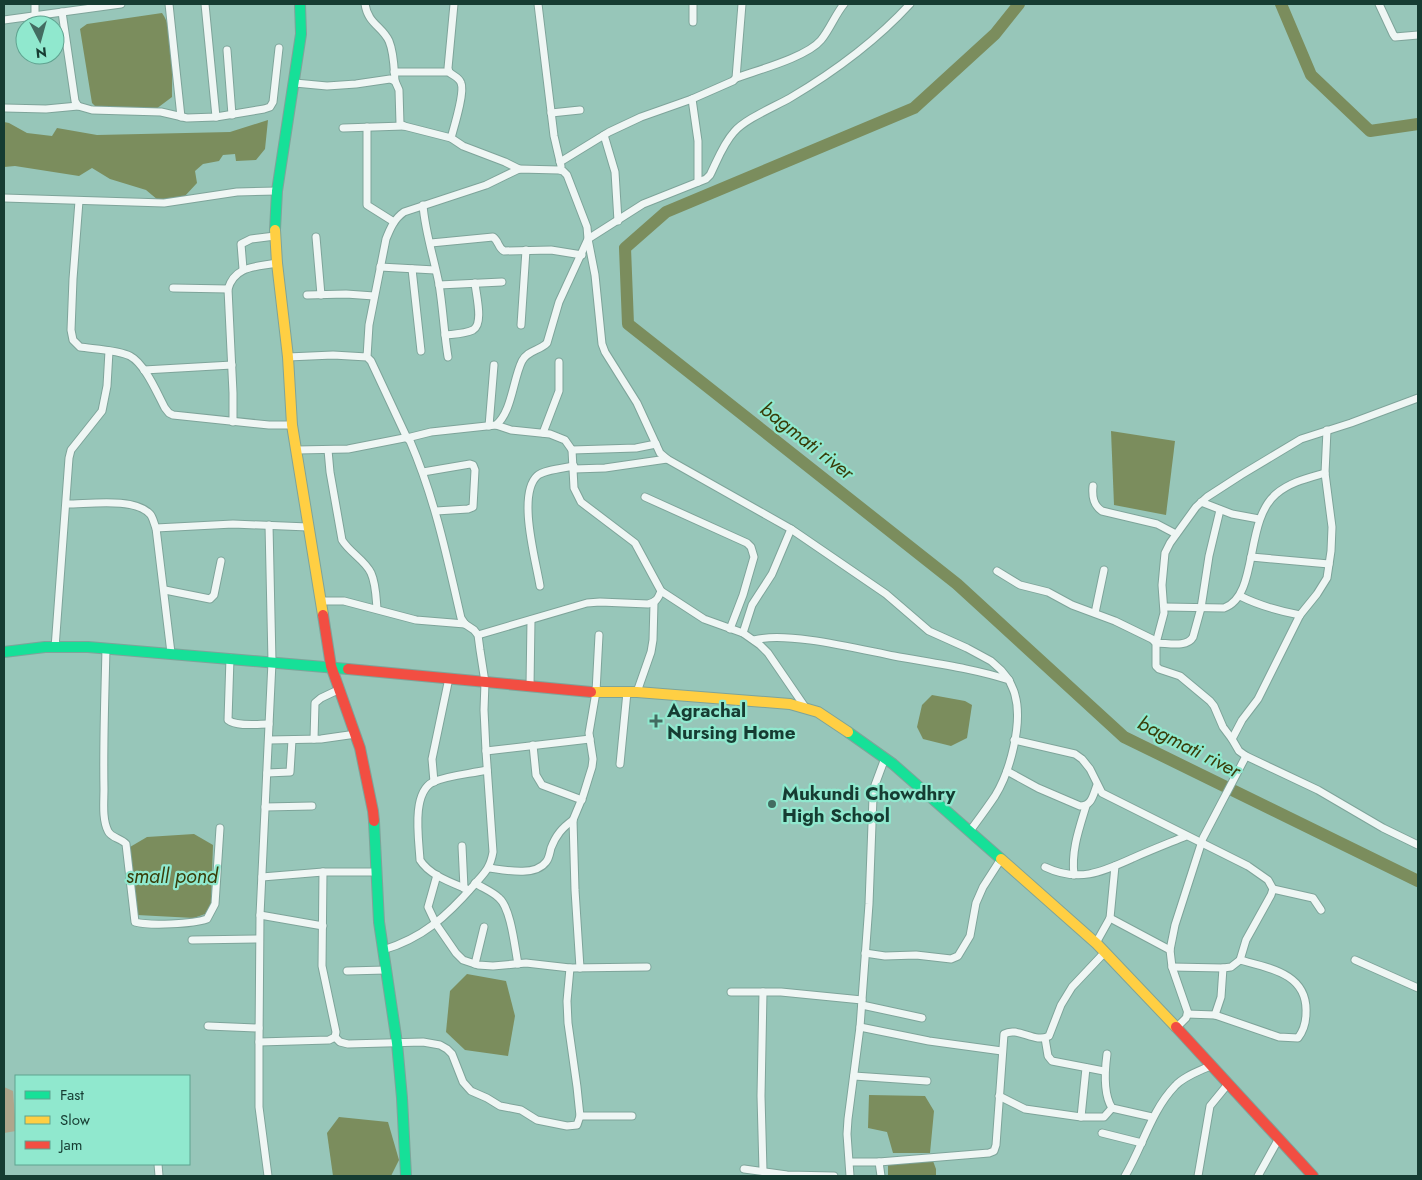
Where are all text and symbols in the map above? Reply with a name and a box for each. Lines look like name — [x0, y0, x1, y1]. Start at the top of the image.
north arrow — [15, 15, 65, 65]
text: N — [35, 42, 48, 63]
water label: bagmati river — [754, 395, 861, 488]
place label: Agrachal Nursing Home — [666, 697, 796, 746]
water label: bagmati river — [1133, 709, 1247, 786]
marker: Agrachal Nursing Home — [649, 714, 663, 728]
place label: Mukundi Chowdhry High School — [782, 780, 957, 829]
marker: Mukundi Chowdhry High School — [766, 798, 778, 810]
water label: small pond — [126, 862, 219, 891]
legend — [15, 1075, 190, 1165]
text: Fast — [60, 1084, 84, 1106]
text: Slow — [60, 1109, 91, 1131]
text: Jam — [58, 1134, 83, 1156]

